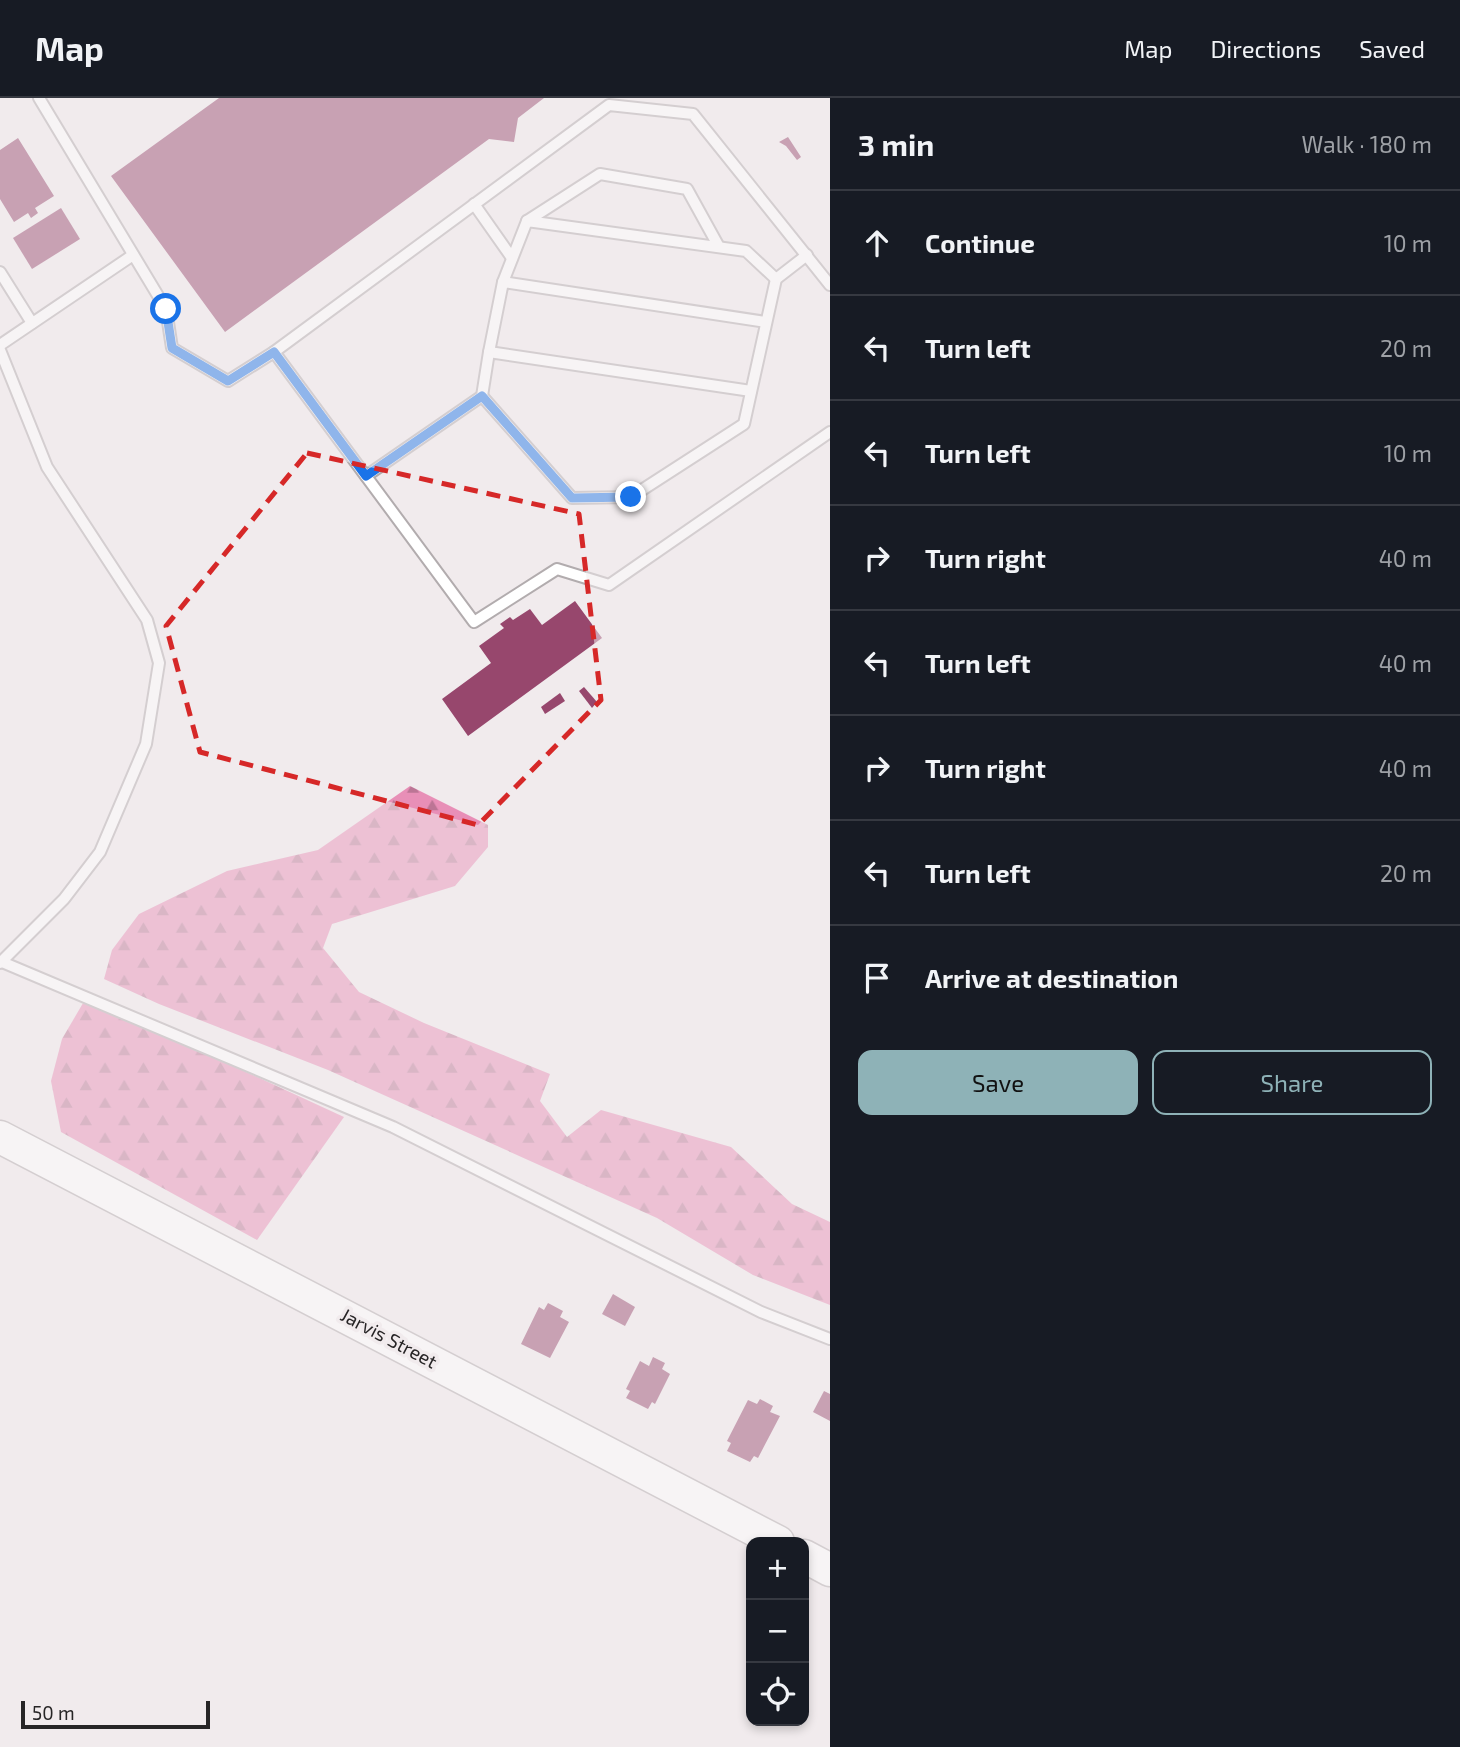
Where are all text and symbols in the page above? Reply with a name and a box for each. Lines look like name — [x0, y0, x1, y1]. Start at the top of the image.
text: Map — [35, 28, 104, 68]
text: Map — [1124, 34, 1172, 63]
text: Directions — [1210, 34, 1321, 63]
text: Saved — [1359, 34, 1425, 63]
text: 3 min — [858, 126, 934, 162]
text: Walk · 180 m — [1302, 130, 1432, 158]
icon: ahead — [858, 224, 896, 262]
text: Continue — [925, 227, 1035, 258]
text: 10 m — [1384, 229, 1432, 257]
route start — [150, 293, 181, 324]
icon: left — [858, 329, 896, 367]
text: Turn left — [925, 332, 1031, 363]
text: 20 m — [1380, 334, 1432, 362]
icon: left — [858, 434, 896, 472]
text: Turn left — [925, 437, 1031, 468]
text: 10 m — [1384, 439, 1432, 467]
route end — [615, 481, 646, 512]
icon: right — [858, 539, 896, 577]
text: Turn right — [925, 542, 1046, 573]
text: 40 m — [1379, 544, 1432, 572]
icon: left — [858, 644, 896, 682]
text: Turn left — [925, 647, 1031, 678]
text: 40 m — [1379, 649, 1432, 677]
icon: right — [858, 749, 896, 787]
text: Turn right — [925, 752, 1046, 783]
text: 40 m — [1379, 754, 1432, 782]
icon: left — [858, 854, 896, 892]
text: Turn left — [925, 857, 1031, 888]
text: 20 m — [1380, 859, 1432, 887]
icon: arrive — [858, 959, 896, 997]
text: Arrive at destination — [925, 962, 1178, 993]
button: Save — [858, 1050, 1138, 1115]
button: Share — [1152, 1050, 1432, 1115]
street label: Jarvis Street — [337, 1303, 441, 1373]
map controls — [746, 1537, 809, 1726]
button: + — [746, 1537, 809, 1600]
button: − — [746, 1600, 809, 1663]
button: locate — [746, 1663, 809, 1726]
scale bar — [21, 1698, 210, 1730]
text: 50 m — [32, 1701, 75, 1724]

